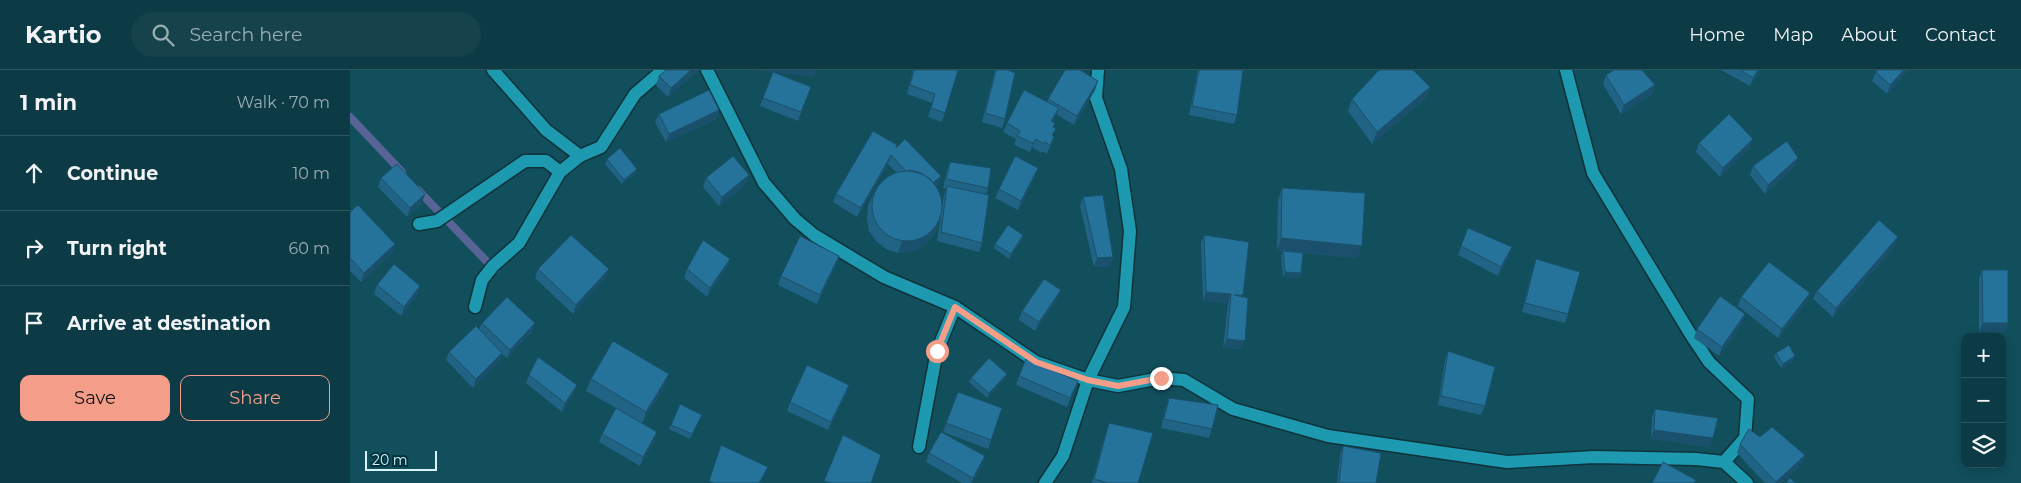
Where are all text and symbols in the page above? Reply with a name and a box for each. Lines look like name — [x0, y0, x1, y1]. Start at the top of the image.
search box — [131, 12, 481, 57]
text: Kartio — [25, 20, 101, 49]
icon: search — [149, 21, 177, 49]
text: Search here — [189, 23, 302, 46]
text: Home — [1689, 24, 1745, 46]
text: Map — [1773, 24, 1813, 46]
text: About — [1841, 24, 1897, 46]
text: Contact — [1925, 24, 1996, 46]
text: 1 min — [20, 90, 77, 115]
text: Walk · 70 m — [237, 93, 330, 112]
icon: ahead — [20, 159, 48, 187]
text: Continue — [67, 162, 158, 185]
text: 10 m — [292, 164, 330, 183]
icon: right — [20, 234, 48, 262]
text: Turn right — [67, 237, 167, 260]
text: 60 m — [288, 239, 330, 258]
icon: arrive — [20, 309, 48, 337]
text: Arrive at destination — [67, 312, 271, 335]
map controls — [1961, 333, 2006, 468]
button: + — [1961, 333, 2006, 378]
route start — [926, 340, 949, 363]
route end — [1150, 367, 1173, 390]
button: Save — [20, 375, 170, 421]
button: Share — [180, 375, 330, 421]
button: − — [1961, 378, 2006, 423]
button: layers — [1961, 423, 2006, 468]
scale bar — [365, 448, 438, 471]
text: 20 m — [372, 451, 408, 469]

